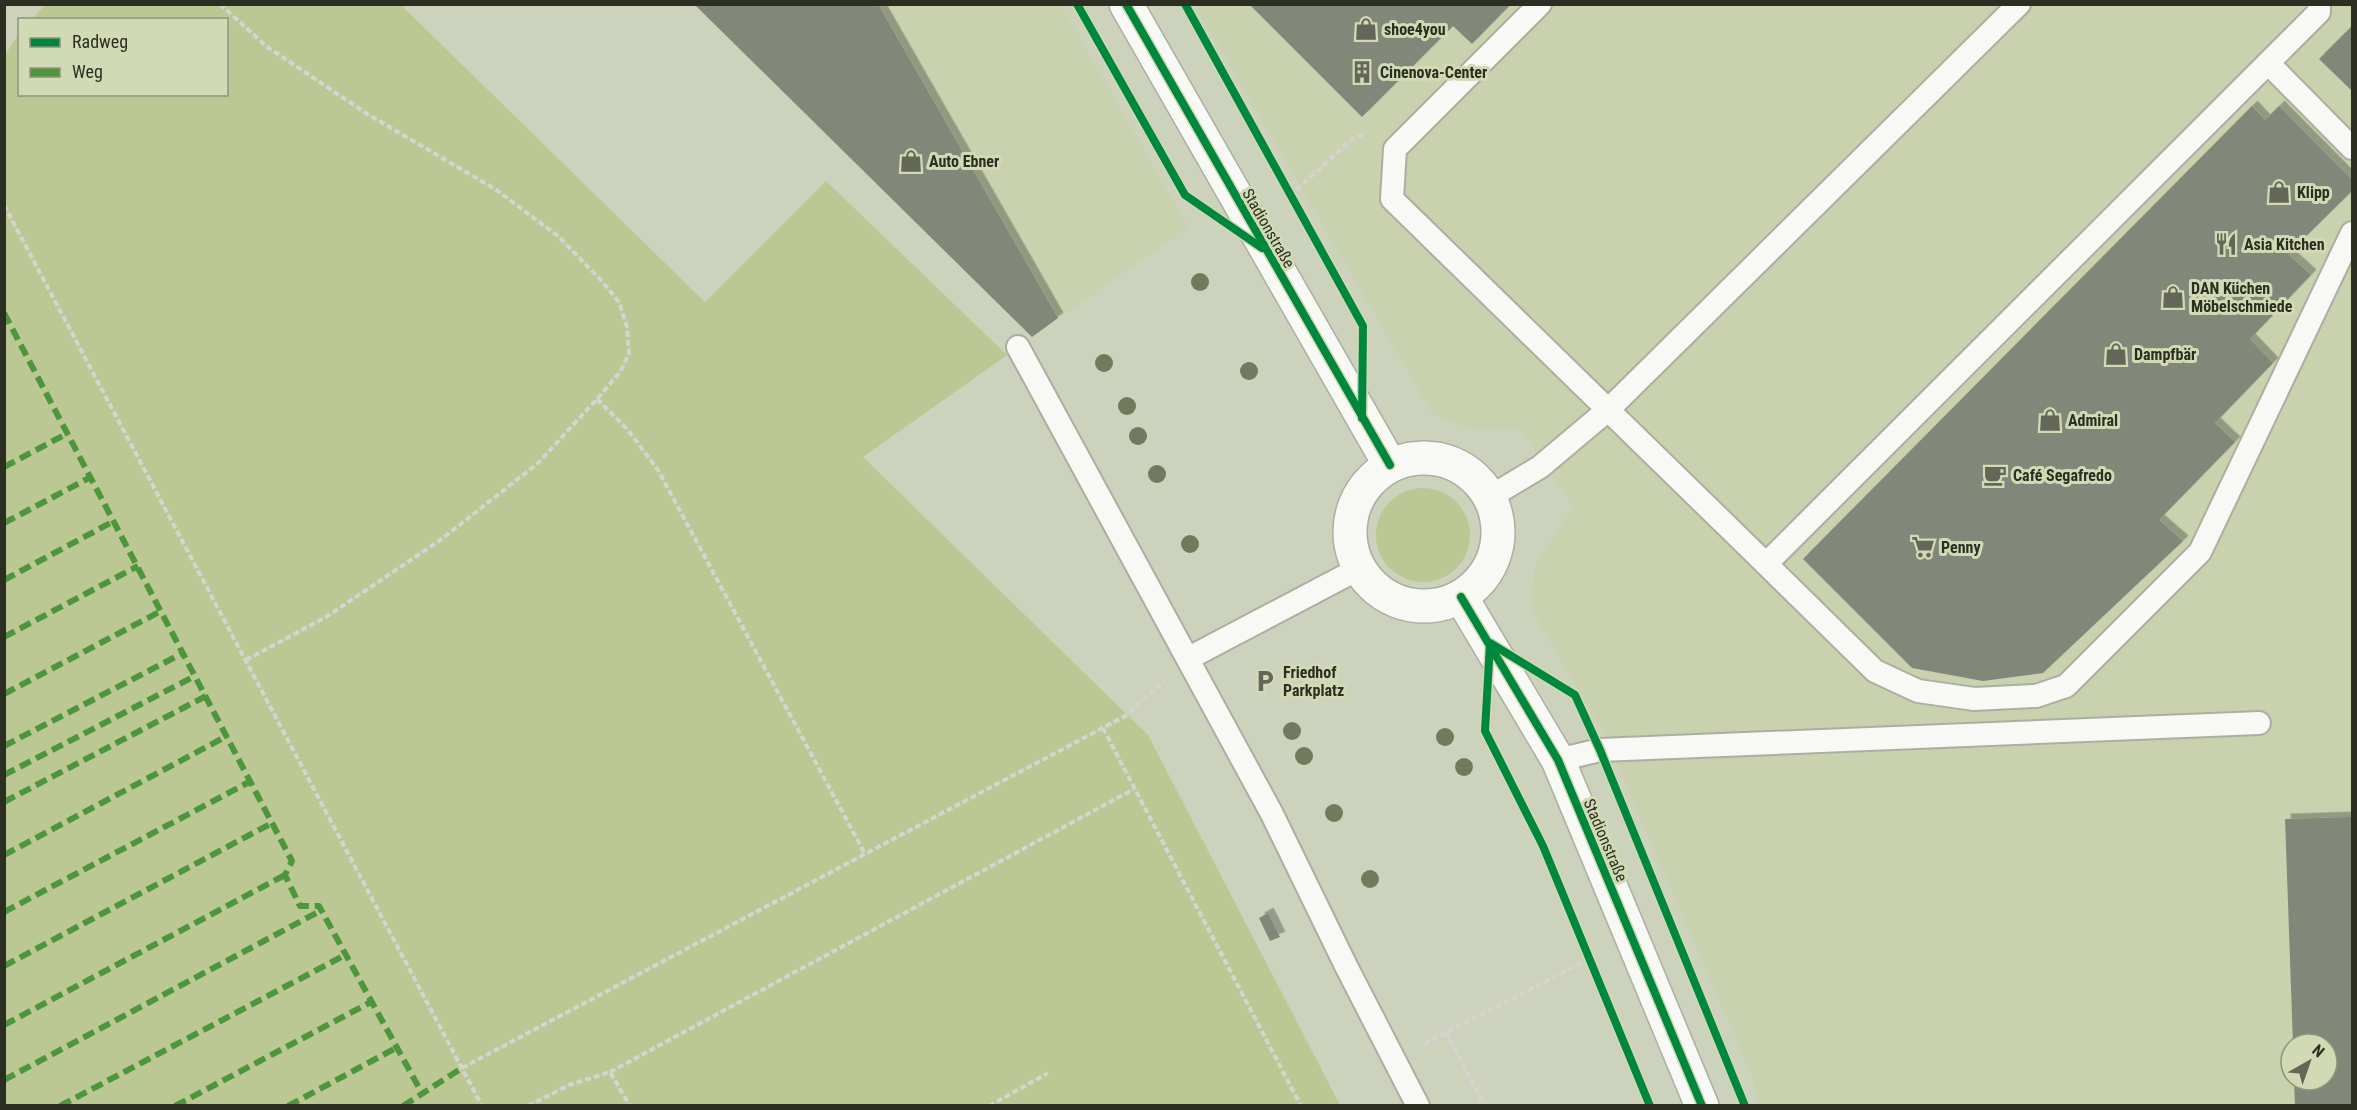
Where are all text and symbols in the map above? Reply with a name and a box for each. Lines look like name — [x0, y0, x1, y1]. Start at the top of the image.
shop icon: shoe4you — [1353, 16, 1379, 42]
legend — [18, 18, 228, 96]
place label: shoe4you — [1384, 20, 1446, 39]
text: Radweg — [72, 31, 128, 52]
building icon: Cinenova-Center — [1349, 59, 1375, 85]
text: Weg — [72, 61, 103, 82]
place label: Cinenova-Center — [1380, 63, 1487, 82]
shop icon: Auto Ebner — [898, 148, 924, 174]
place label: Auto Ebner — [929, 152, 999, 171]
shop icon: Klipp — [2266, 179, 2292, 205]
place label: Klipp — [2297, 183, 2330, 202]
street label: Stadionstraße — [1238, 185, 1299, 271]
restaurant icon: Asia Kitchen — [2213, 231, 2239, 257]
place label: Asia Kitchen — [2244, 235, 2325, 254]
place label: DAN Küchen Möbelschmiede — [2191, 279, 2293, 316]
shop icon: DAN Küchen Möbelschmiede — [2160, 284, 2186, 310]
shop icon: Dampfbär — [2103, 341, 2129, 367]
place label: Dampfbär — [2134, 345, 2196, 364]
shop icon: Admiral — [2037, 407, 2063, 433]
place label: Admiral — [2068, 411, 2118, 430]
cafe icon: Café Segafredo — [1982, 462, 2008, 488]
place label: Café Segafredo — [2013, 466, 2112, 485]
supermarket icon: Penny — [1910, 534, 1936, 560]
place label: Penny — [1941, 538, 1981, 557]
place label: Friedhof Parkplatz — [1283, 663, 1344, 700]
parking icon: Friedhof Parkplatz — [1252, 668, 1278, 694]
street label: Stadionstraße — [1580, 796, 1632, 885]
north arrow — [2279, 1032, 2339, 1092]
text: N — [2308, 1040, 2328, 1061]

